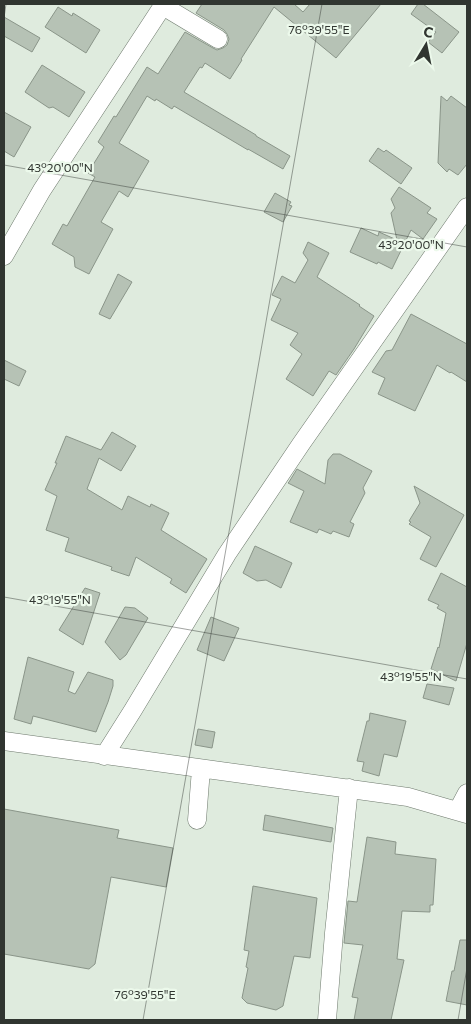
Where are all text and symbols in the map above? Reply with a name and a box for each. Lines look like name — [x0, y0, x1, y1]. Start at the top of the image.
north arrow — [401, 20, 451, 70]
text: 76°39'55"E — [288, 22, 350, 36]
text: С — [422, 23, 435, 41]
text: 43°20'00"N — [27, 160, 93, 174]
text: 43°20'00"N — [378, 237, 444, 251]
text: 43°19'55"N — [29, 592, 91, 606]
text: 43°19'55"N — [380, 669, 442, 683]
text: 76°39'55"E — [114, 987, 176, 1001]

